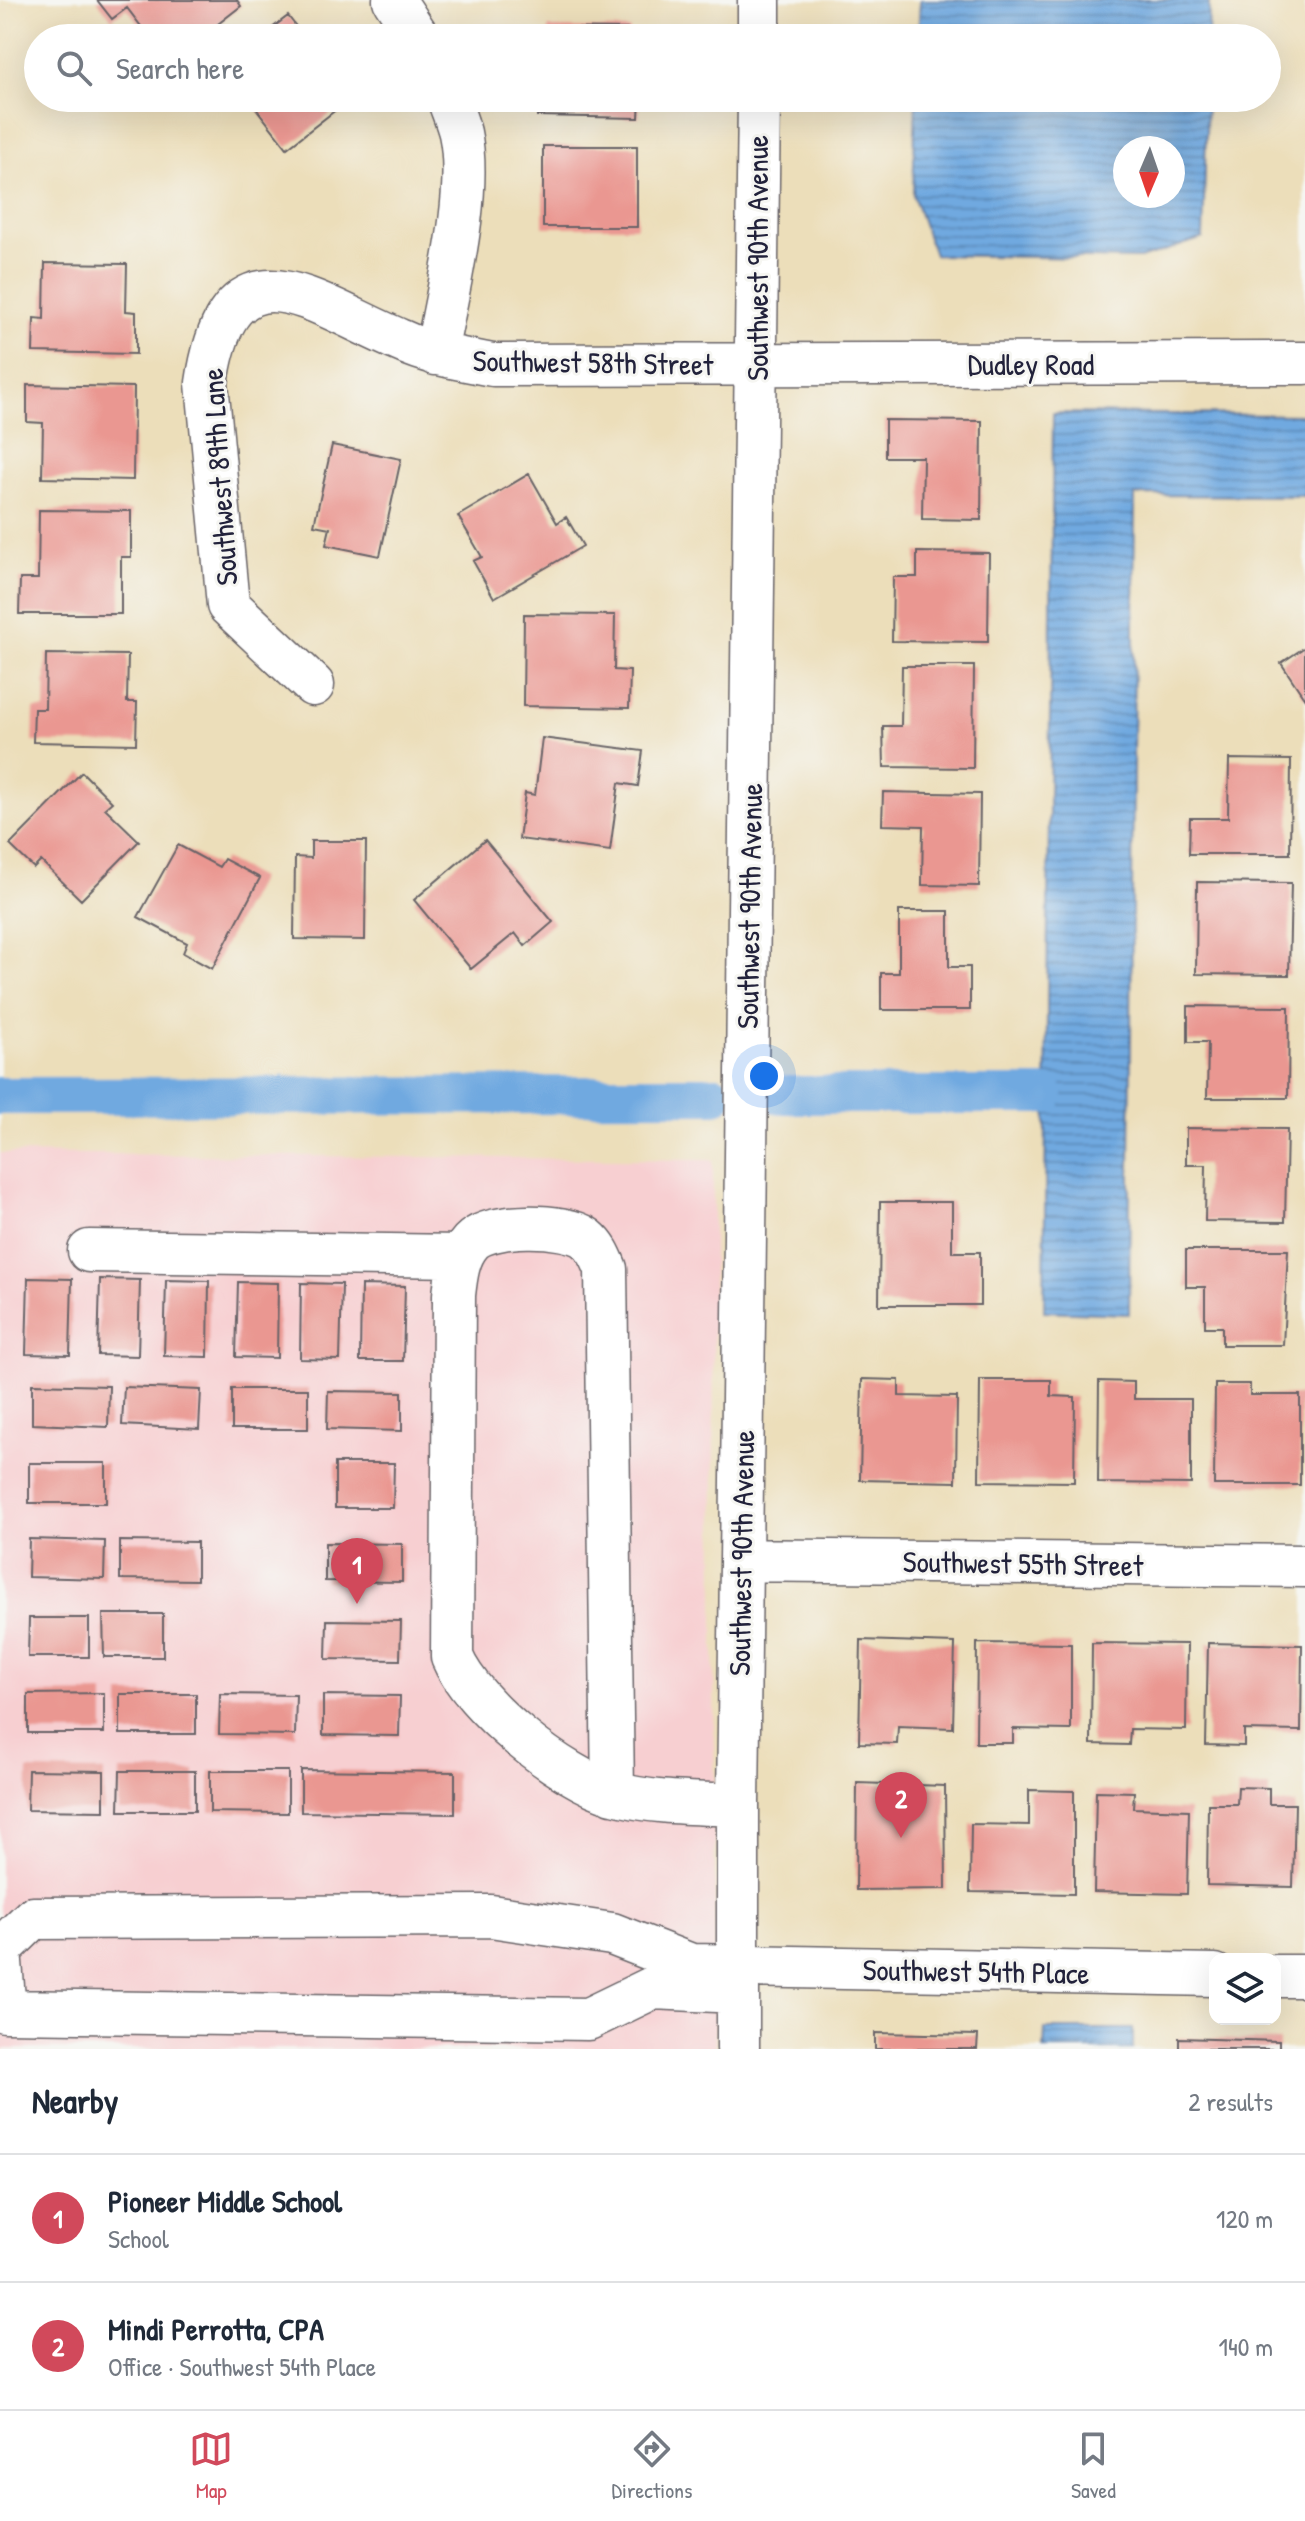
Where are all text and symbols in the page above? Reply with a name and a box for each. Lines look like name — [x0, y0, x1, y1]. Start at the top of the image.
search box — [24, 24, 1281, 112]
icon: search — [52, 46, 96, 90]
text: Search here — [116, 48, 244, 88]
street label: Southwest 90th Avenue — [737, 135, 777, 381]
north arrow — [1113, 136, 1185, 208]
street label: Southwest 58th Street — [472, 340, 714, 384]
street label: Dudley Road — [968, 344, 1095, 384]
street label: Southwest 89th Lane — [191, 367, 247, 587]
street label: Southwest 90th Avenue — [727, 783, 771, 1029]
your location — [744, 1056, 784, 1096]
street label: Southwest 90th Avenue — [719, 1430, 763, 1676]
pin: 1 — [331, 1538, 383, 1604]
street label: Southwest 55th Street — [902, 1541, 1144, 1585]
pin: 2 — [875, 1772, 927, 1838]
street label: Southwest 54th Place — [862, 1949, 1090, 1993]
map controls — [1209, 1953, 1281, 2025]
button: layers — [1209, 1953, 1281, 2025]
text: Nearby — [32, 2078, 118, 2124]
text: 2 results — [1188, 2084, 1273, 2119]
text: Pioneer Middle School — [108, 2181, 342, 2221]
text: 1 — [53, 2201, 63, 2236]
text: 120 m — [1216, 2201, 1273, 2236]
text: School — [108, 2221, 169, 2256]
text: Mindi Perrotta, CPA — [108, 2309, 324, 2349]
text: 2 — [52, 2329, 64, 2364]
text: 140 m — [1219, 2329, 1273, 2364]
text: Office · Southwest 54th Place — [108, 2349, 376, 2384]
tab: Map — [189, 2427, 233, 2505]
tab: Directions — [612, 2427, 693, 2505]
tab: Saved — [1071, 2427, 1116, 2505]

